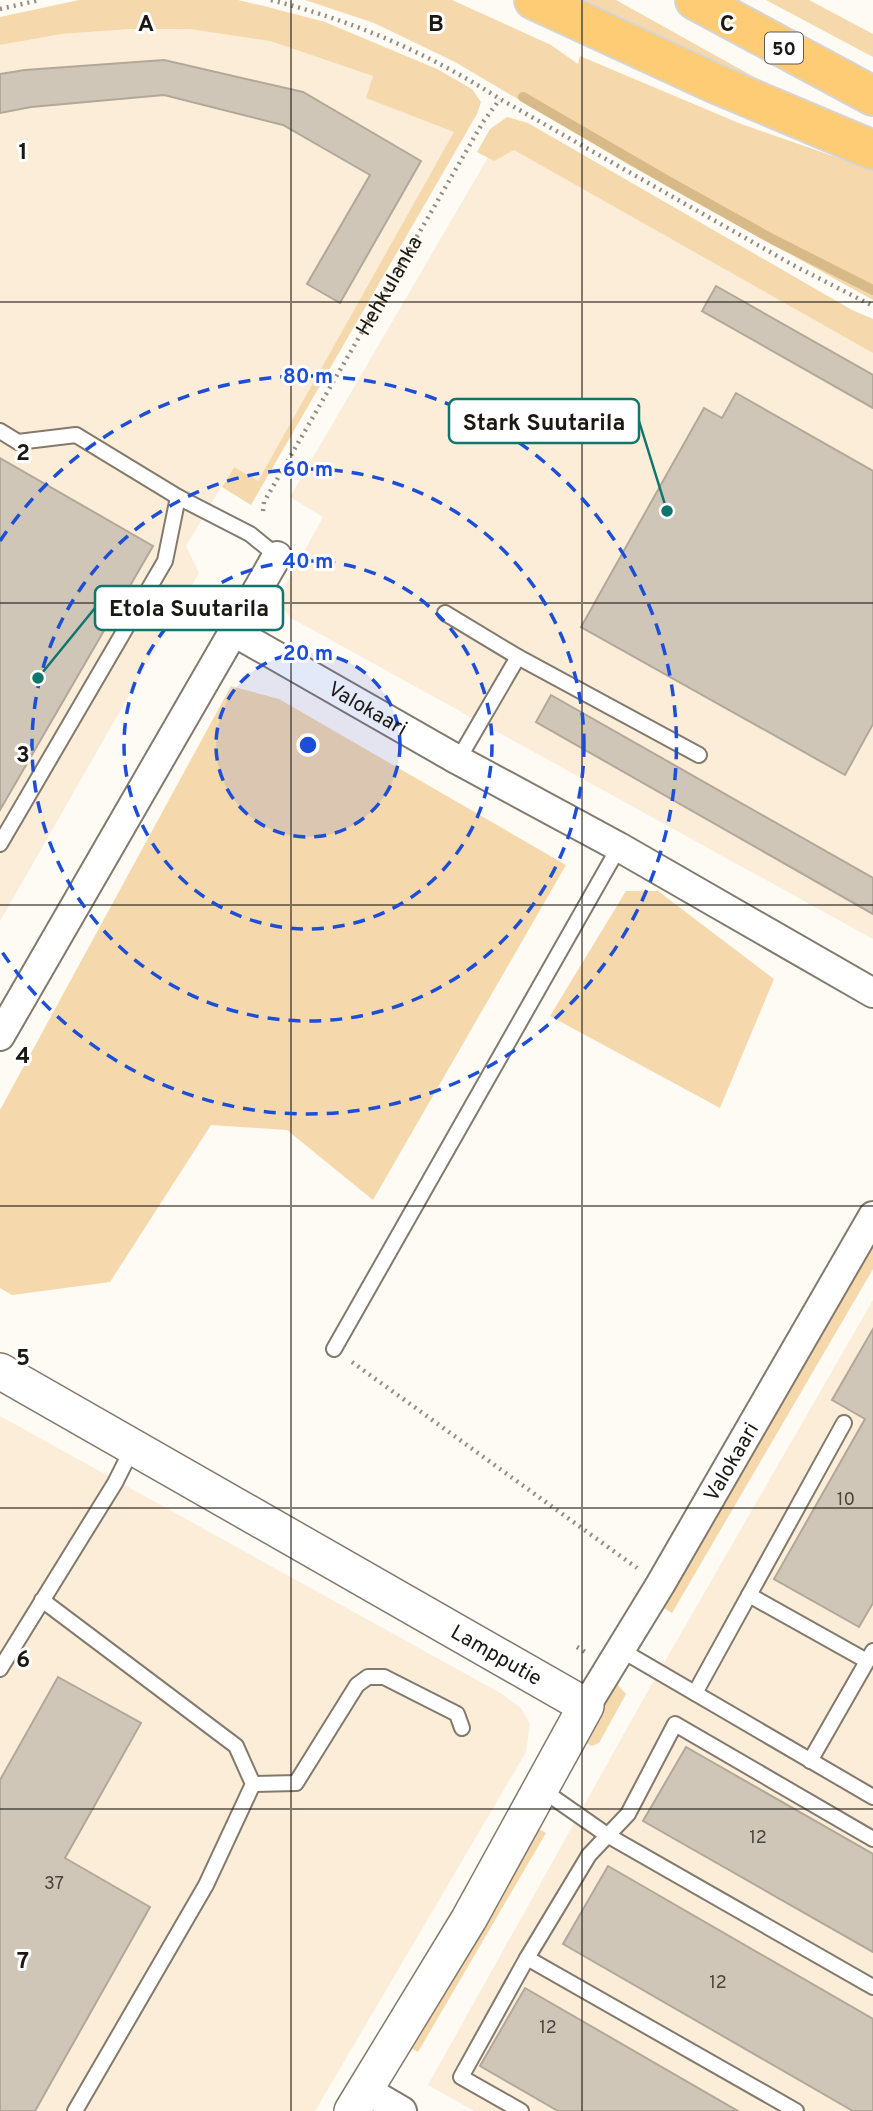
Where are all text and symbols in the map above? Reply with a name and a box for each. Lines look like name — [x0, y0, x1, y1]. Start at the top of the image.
text: A — [138, 11, 154, 40]
text: B — [428, 11, 444, 40]
text: C — [720, 11, 734, 40]
road number: 50 — [765, 32, 803, 64]
text: 1 — [18, 139, 28, 168]
street label: Hehkulanka — [351, 231, 429, 341]
text: 80 m — [283, 364, 333, 391]
callout: Stark Suutarila — [449, 399, 639, 443]
text: Stark Suutarila — [463, 410, 625, 439]
text: 2 — [16, 440, 30, 469]
text: 60 m — [283, 457, 333, 484]
text: 40 m — [283, 549, 333, 576]
callout: Etola Suutarila — [95, 586, 283, 630]
text: Etola Suutarila — [109, 596, 269, 625]
text: 20 m — [283, 641, 333, 668]
street label: Valokaari — [322, 676, 411, 743]
centre of rings — [296, 733, 320, 757]
text: 3 — [16, 742, 30, 771]
text: 4 — [16, 1043, 30, 1072]
text: 5 — [16, 1345, 30, 1374]
street label: Valokaari — [699, 1418, 766, 1507]
house number: 10 — [837, 1489, 855, 1512]
street label: Lampputie — [445, 1619, 546, 1693]
text: 6 — [16, 1647, 30, 1676]
house number: 12 — [749, 1827, 767, 1850]
house number: 37 — [44, 1873, 64, 1896]
text: 7 — [17, 1948, 29, 1977]
house number: 12 — [709, 1972, 727, 1995]
house number: 12 — [539, 2017, 557, 2040]

